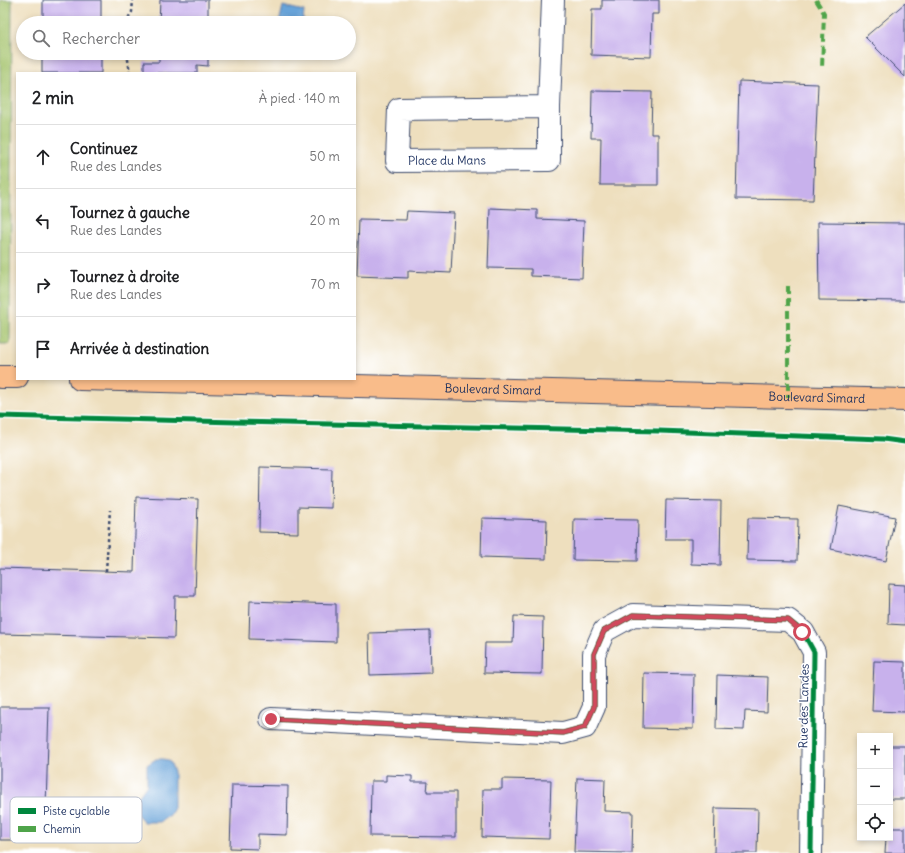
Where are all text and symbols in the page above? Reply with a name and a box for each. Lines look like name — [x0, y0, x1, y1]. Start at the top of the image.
search box — [16, 16, 356, 60]
icon: search — [30, 27, 52, 49]
text: Rechercher — [62, 29, 140, 48]
text: 2 min — [32, 87, 74, 109]
text: À pied · 140 m — [259, 90, 340, 107]
text: Continuez — [70, 139, 138, 158]
icon: ahead — [32, 146, 54, 168]
text: 50 m — [309, 148, 340, 165]
street label: Place du Mans — [408, 152, 486, 168]
text: Rue des Landes — [70, 158, 162, 175]
text: Tournez à gauche — [70, 203, 190, 222]
icon: left — [32, 210, 54, 232]
text: 20 m — [310, 212, 340, 229]
text: Rue des Landes — [70, 222, 162, 239]
text: Tournez à droite — [70, 267, 179, 286]
icon: right — [32, 274, 54, 296]
text: 70 m — [311, 276, 340, 293]
text: Rue des Landes — [70, 286, 162, 303]
icon: arrive — [32, 338, 54, 360]
text: Arrivée à destination — [70, 339, 209, 358]
street label: Boulevard Simard — [444, 380, 541, 398]
street label: Boulevard Simard — [768, 389, 865, 406]
route start — [793, 623, 811, 641]
street label: Rue des Landes — [795, 663, 812, 749]
route end — [262, 710, 280, 728]
map controls — [857, 733, 893, 841]
button: + — [857, 733, 893, 769]
button: − — [857, 769, 893, 805]
legend — [10, 797, 142, 843]
text: Piste cyclable — [43, 804, 110, 818]
button: locate — [857, 805, 893, 841]
text: Chemin — [43, 822, 81, 836]

